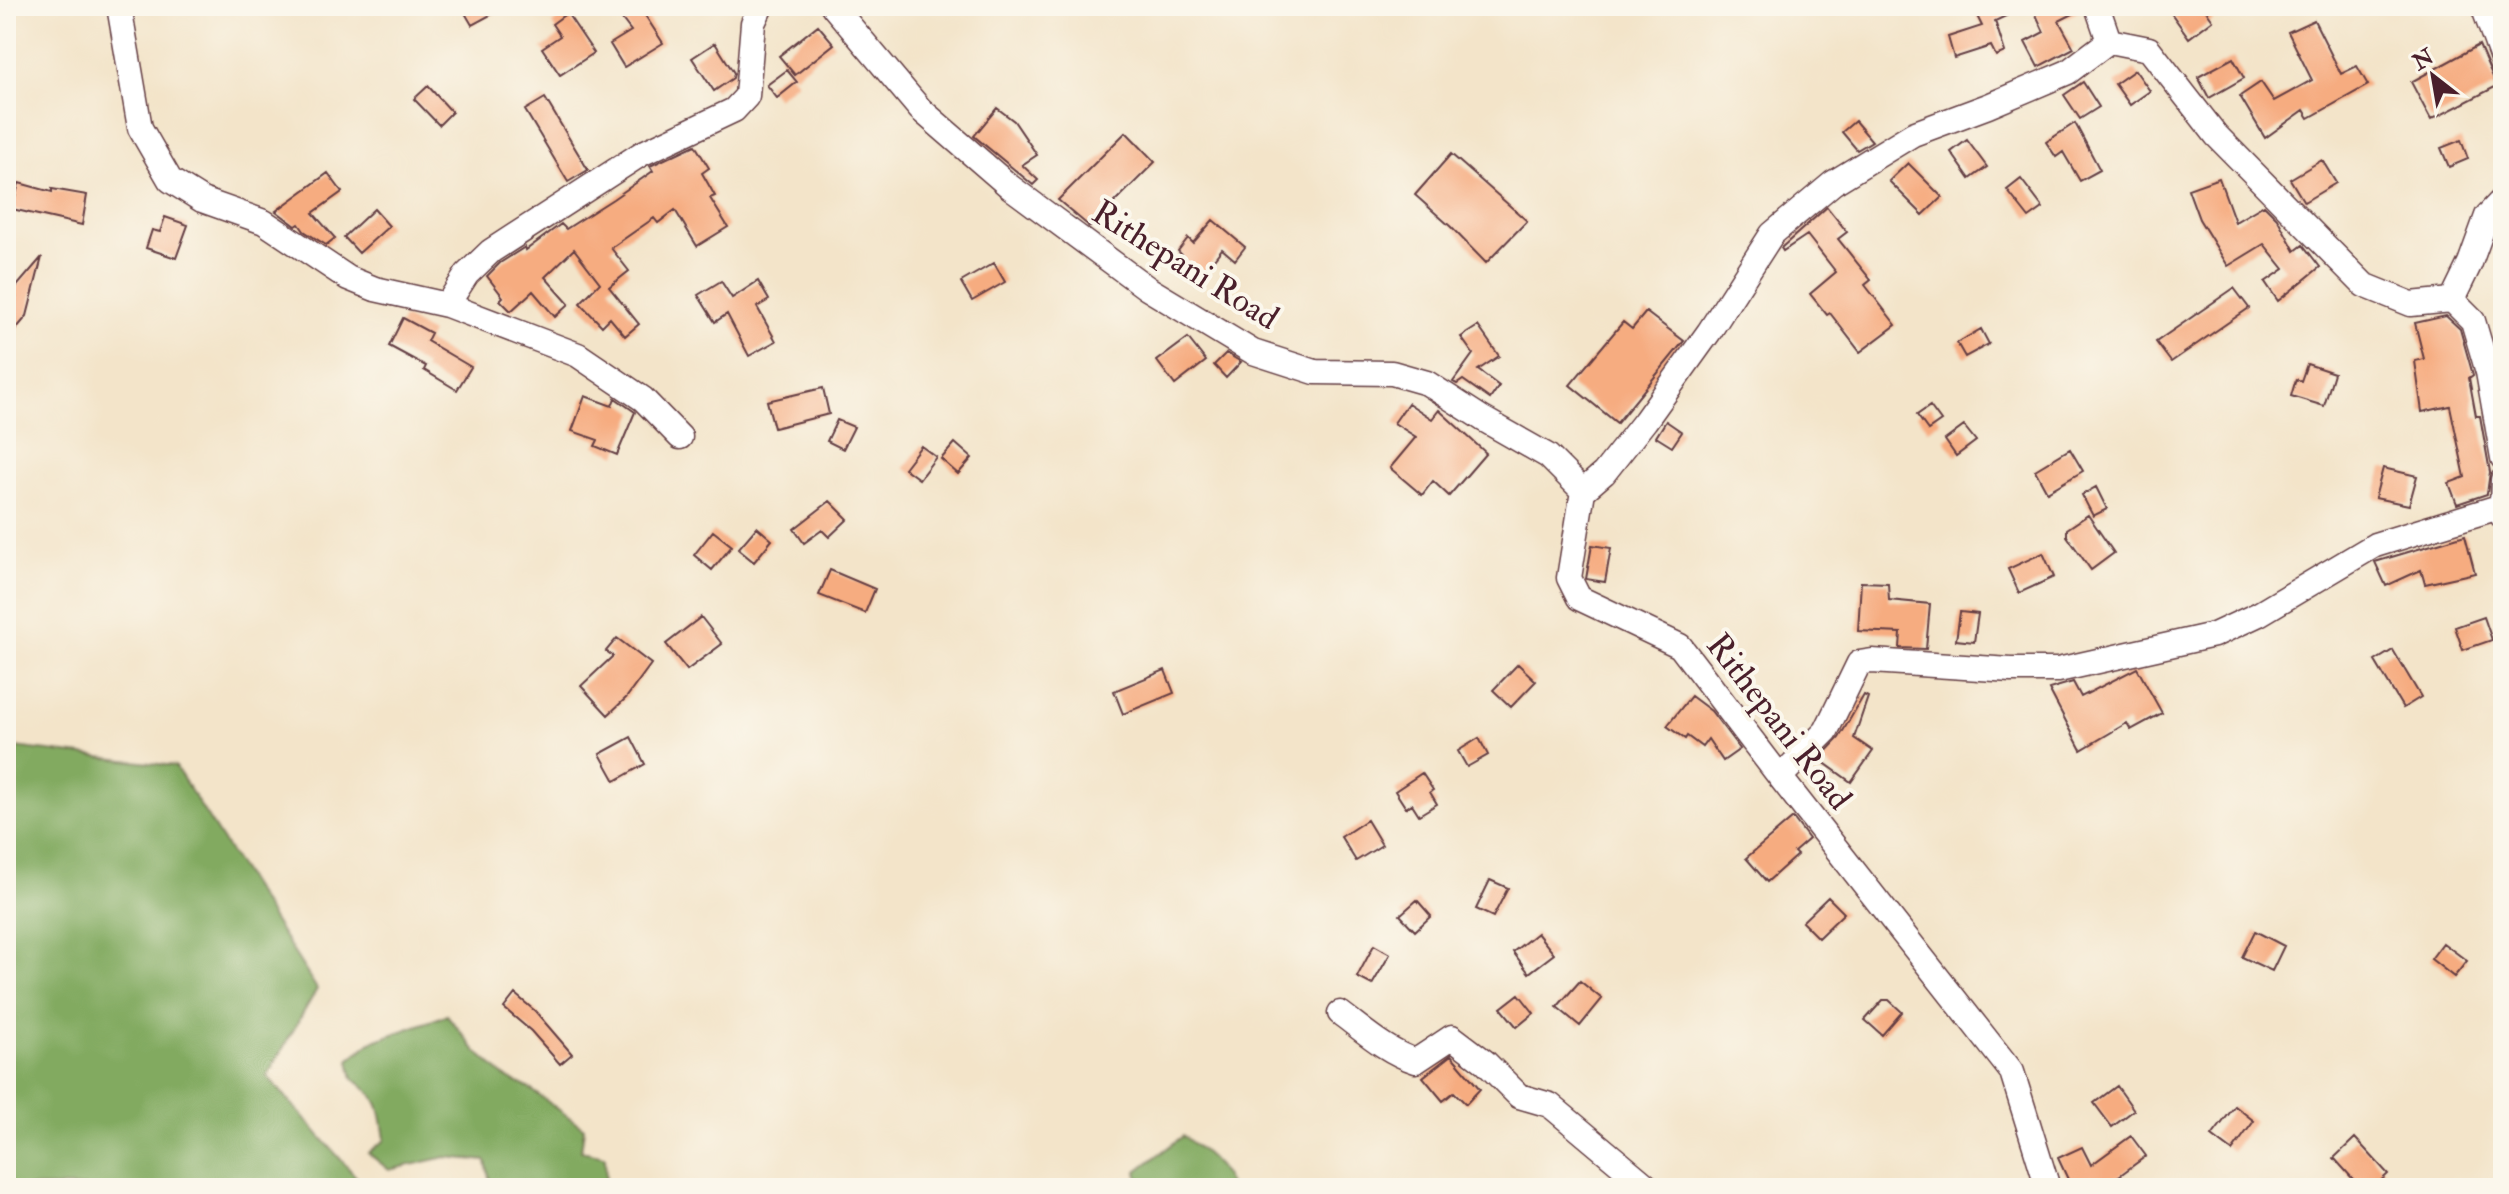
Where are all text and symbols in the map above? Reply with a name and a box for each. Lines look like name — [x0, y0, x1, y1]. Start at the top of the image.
north arrow — [2393, 36, 2473, 116]
text: N — [2407, 42, 2439, 77]
street label: Rithepani Road — [1084, 191, 1287, 340]
street label: Rithepani Road — [1697, 625, 1861, 819]

